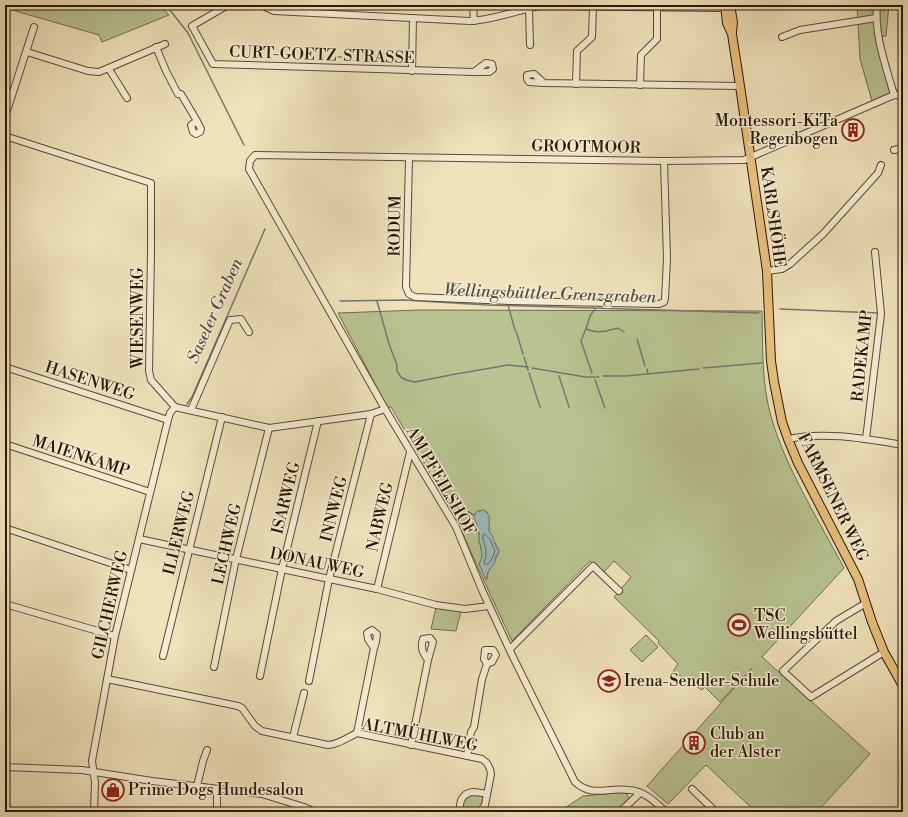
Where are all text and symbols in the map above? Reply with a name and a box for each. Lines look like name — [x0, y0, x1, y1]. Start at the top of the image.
street label: CURT-GOETZ-STRASSE — [229, 42, 415, 68]
place label: Montessori-KiTa Regenbogen — [715, 111, 839, 149]
building icon: Montessori-KiTa Regenbogen — [840, 117, 866, 143]
street label: GROOTMOOR — [531, 136, 642, 158]
street label: KARLSHÖHE — [756, 165, 792, 269]
street label: RODUM — [384, 195, 406, 257]
water label: Saseler Graben — [182, 255, 248, 367]
street label: WIESENWEG — [128, 267, 148, 370]
water label: Wellingsbüttler Grenzgraben — [443, 279, 657, 309]
street label: RADEKAMP — [847, 309, 877, 403]
street label: HASENWEG — [43, 357, 138, 405]
street label: AM PFEILSHOF — [401, 422, 480, 539]
street label: FARMSENER WEG — [793, 430, 873, 565]
street label: MAIENKAMP — [30, 431, 132, 481]
street label: ISARWEG — [267, 460, 305, 536]
street label: INNWEG — [316, 474, 352, 544]
street label: NABWEG — [362, 480, 398, 554]
street label: ILLERWEG — [159, 489, 199, 577]
street label: LECHWEG — [208, 501, 246, 587]
street label: DONAUWEG — [268, 543, 366, 583]
street label: GILCHERWEG — [88, 548, 132, 662]
place label: TSC Wellingsbüttel — [753, 606, 858, 644]
sports icon: TSC Wellingsbüttel — [726, 612, 752, 638]
school or university icon: Irena-Sendler-Schule — [596, 668, 622, 694]
place label: Irena-Sendler-Schule — [624, 671, 779, 691]
street label: ALTMÜHLWEG — [359, 712, 480, 756]
place label: Club an der Alster — [710, 724, 781, 762]
building icon: Club an der Alster — [681, 730, 707, 756]
shop icon: Prime Dogs Hundesalon — [100, 777, 126, 803]
place label: Prime Dogs Hundesalon — [128, 780, 304, 800]

